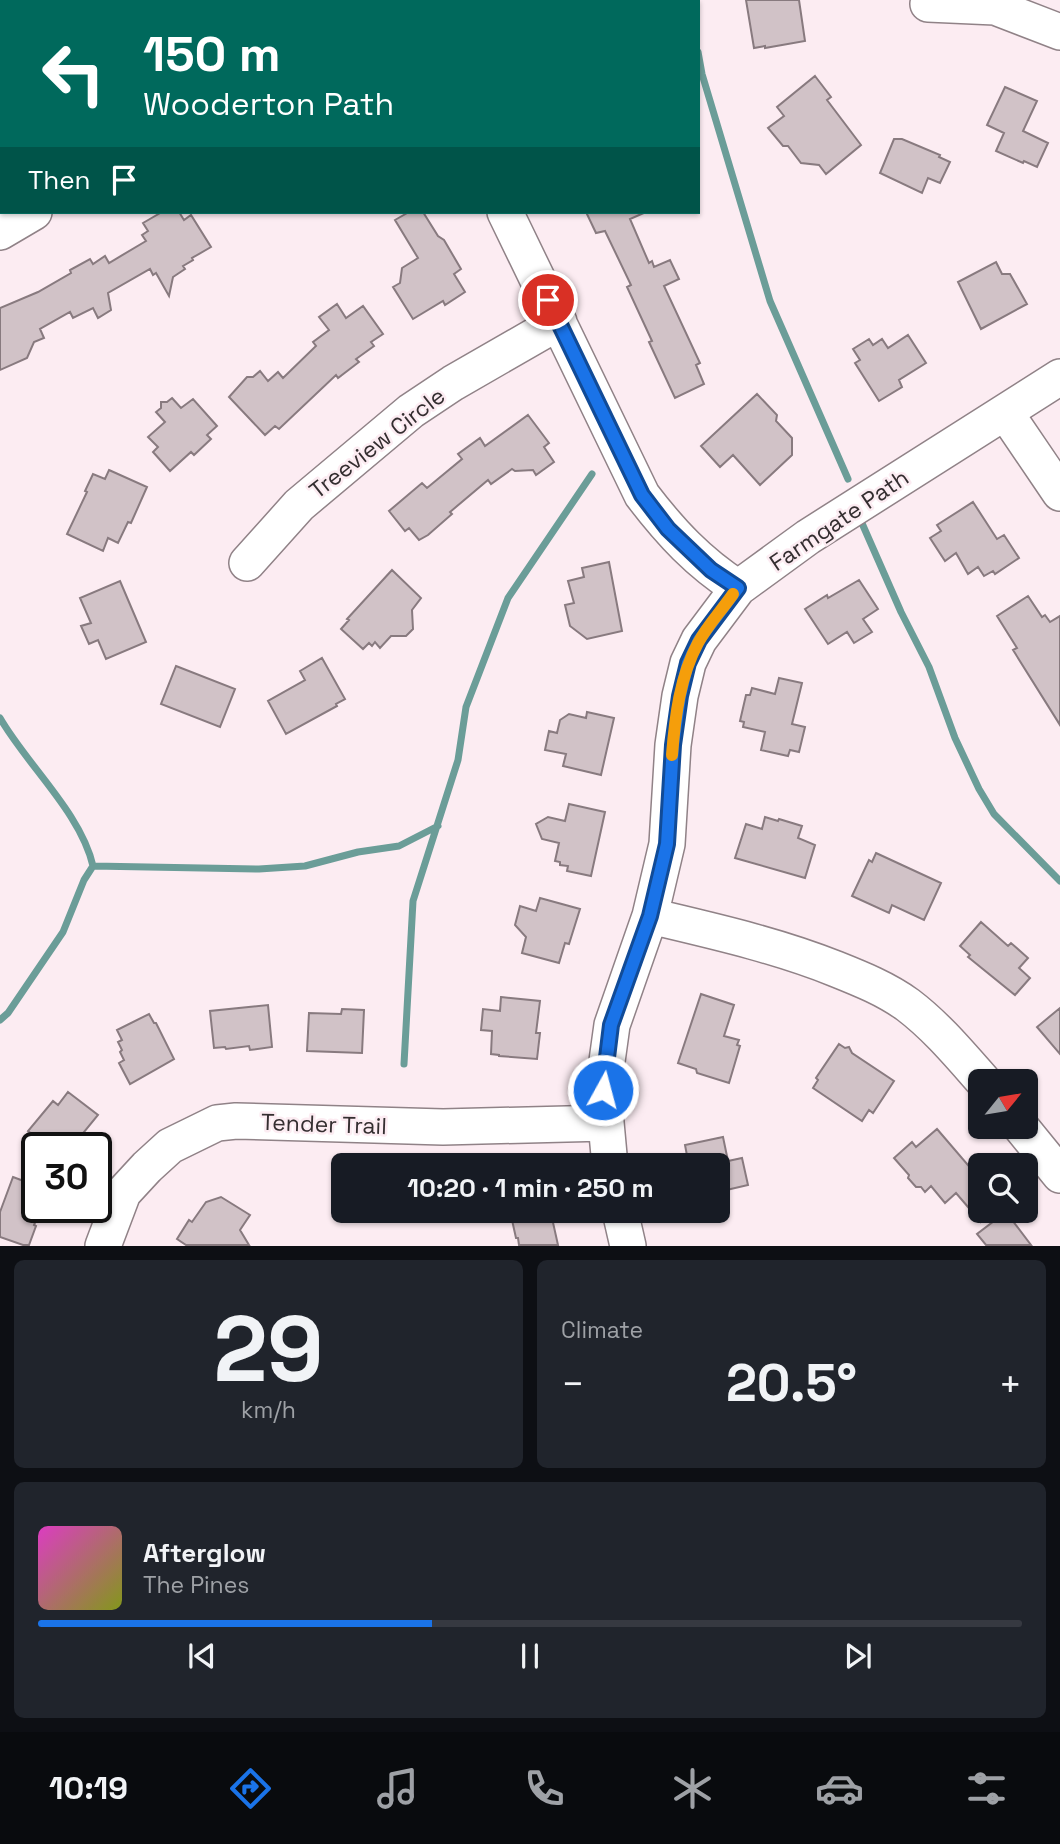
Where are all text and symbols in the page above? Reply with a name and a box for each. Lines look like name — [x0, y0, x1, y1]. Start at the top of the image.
text: 150 m — [143, 23, 281, 85]
icon: left — [28, 28, 119, 119]
text: Wooderton Path — [143, 84, 394, 124]
icon: arrive — [105, 161, 143, 199]
text: Then — [28, 163, 91, 197]
pin — [518, 270, 578, 330]
icon: arrive — [529, 281, 567, 319]
street label: Treeview Circle — [303, 381, 451, 505]
street label: Farmgate Path — [764, 462, 914, 578]
position arrow — [566, 1053, 640, 1127]
north arrow — [968, 1069, 1038, 1139]
map controls — [968, 1069, 1038, 1223]
street label: Tender Trail — [261, 1107, 387, 1141]
speed limit sign: 30 — [21, 1132, 112, 1223]
button: search — [968, 1153, 1038, 1223]
text: 10:20 · 1 min · 250 m — [407, 1171, 654, 1205]
text: 29 — [214, 1291, 323, 1408]
text: Climate — [561, 1315, 643, 1345]
text: 20.5° — [726, 1350, 857, 1416]
text: − — [561, 1360, 585, 1408]
text: + — [998, 1360, 1022, 1408]
text: km/h — [241, 1395, 296, 1425]
text: Afterglow — [143, 1536, 266, 1570]
text: The Pines — [143, 1570, 249, 1600]
icon: previous — [183, 1637, 221, 1675]
icon: pause — [511, 1637, 549, 1675]
icon: next — [839, 1637, 877, 1675]
icon: directions — [226, 1764, 275, 1813]
icon: music — [373, 1764, 422, 1813]
icon: phone — [520, 1764, 569, 1813]
icon: climate — [668, 1764, 717, 1813]
icon: car — [815, 1764, 864, 1813]
icon: filters — [962, 1764, 1011, 1813]
text: 10:19 — [49, 1768, 128, 1808]

